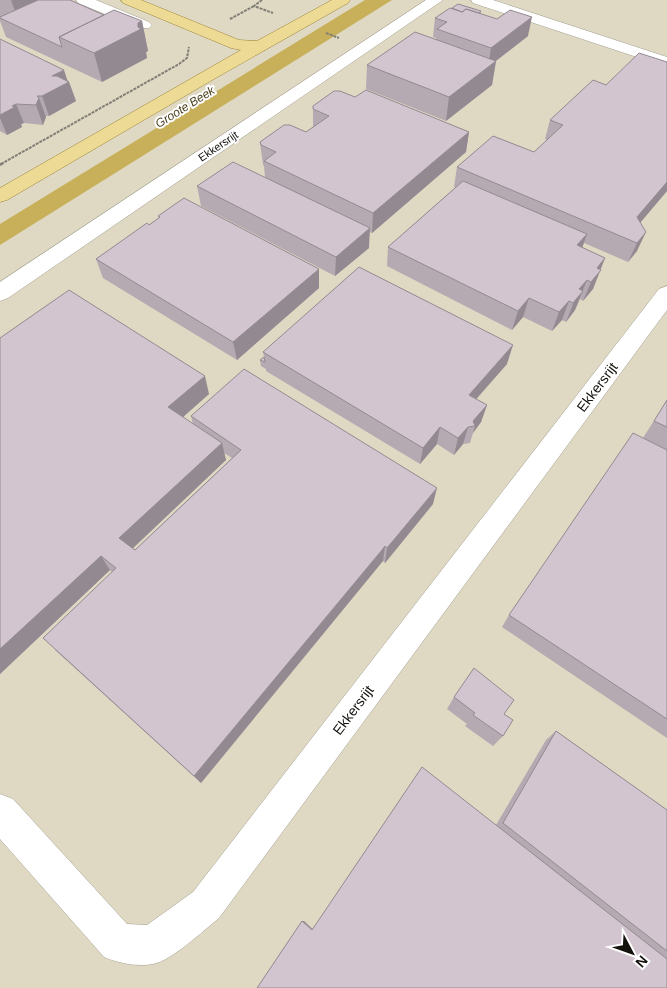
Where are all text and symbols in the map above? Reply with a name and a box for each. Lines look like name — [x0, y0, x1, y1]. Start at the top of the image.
water label: Groote Beek — [153, 83, 218, 131]
street label: Ekkersrijt — [196, 128, 240, 164]
street label: Ekkersrijt — [573, 359, 621, 415]
street label: Ekkersrijt — [329, 682, 377, 738]
north arrow — [607, 928, 657, 978]
text: N — [632, 952, 651, 971]

